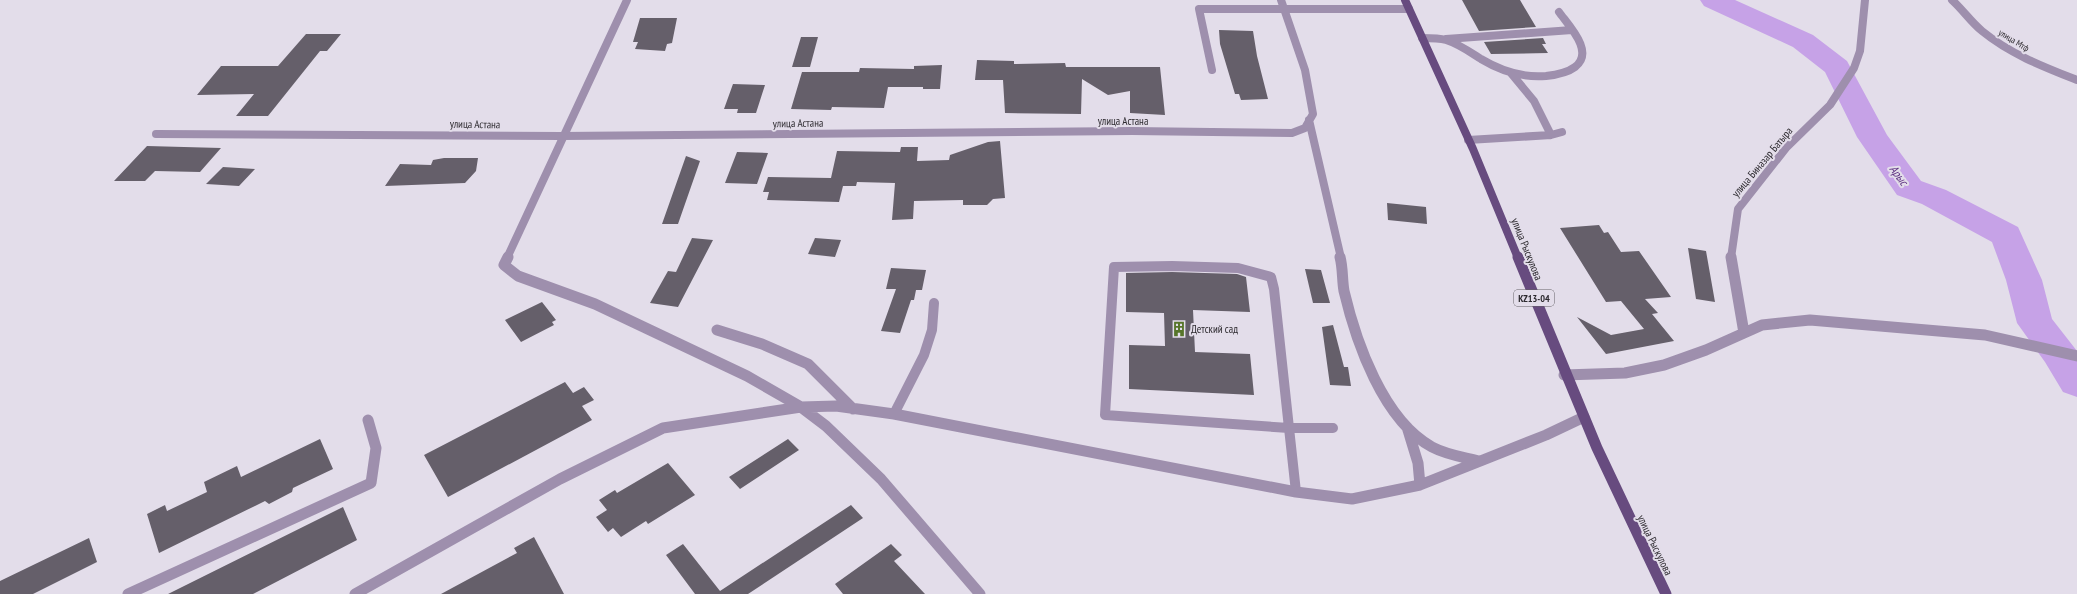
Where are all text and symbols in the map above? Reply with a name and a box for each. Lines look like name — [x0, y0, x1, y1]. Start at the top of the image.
street label: улица Мтф — [1997, 27, 2031, 53]
street label: улица Астана — [1098, 114, 1148, 128]
street label: улица Астана — [773, 116, 823, 130]
street label: улица Астана — [450, 117, 500, 131]
street label: улица Биназар Батыра — [1729, 124, 1795, 200]
water label: Арыс — [1887, 162, 1912, 190]
street label: улица Рыскулова — [1508, 216, 1546, 282]
road number: KZ13-04 — [1514, 290, 1554, 306]
building icon: Детский сад — [1170, 320, 1188, 338]
place label: Детский сад — [1191, 322, 1238, 336]
street label: улица Рыскулова — [1634, 512, 1676, 578]

